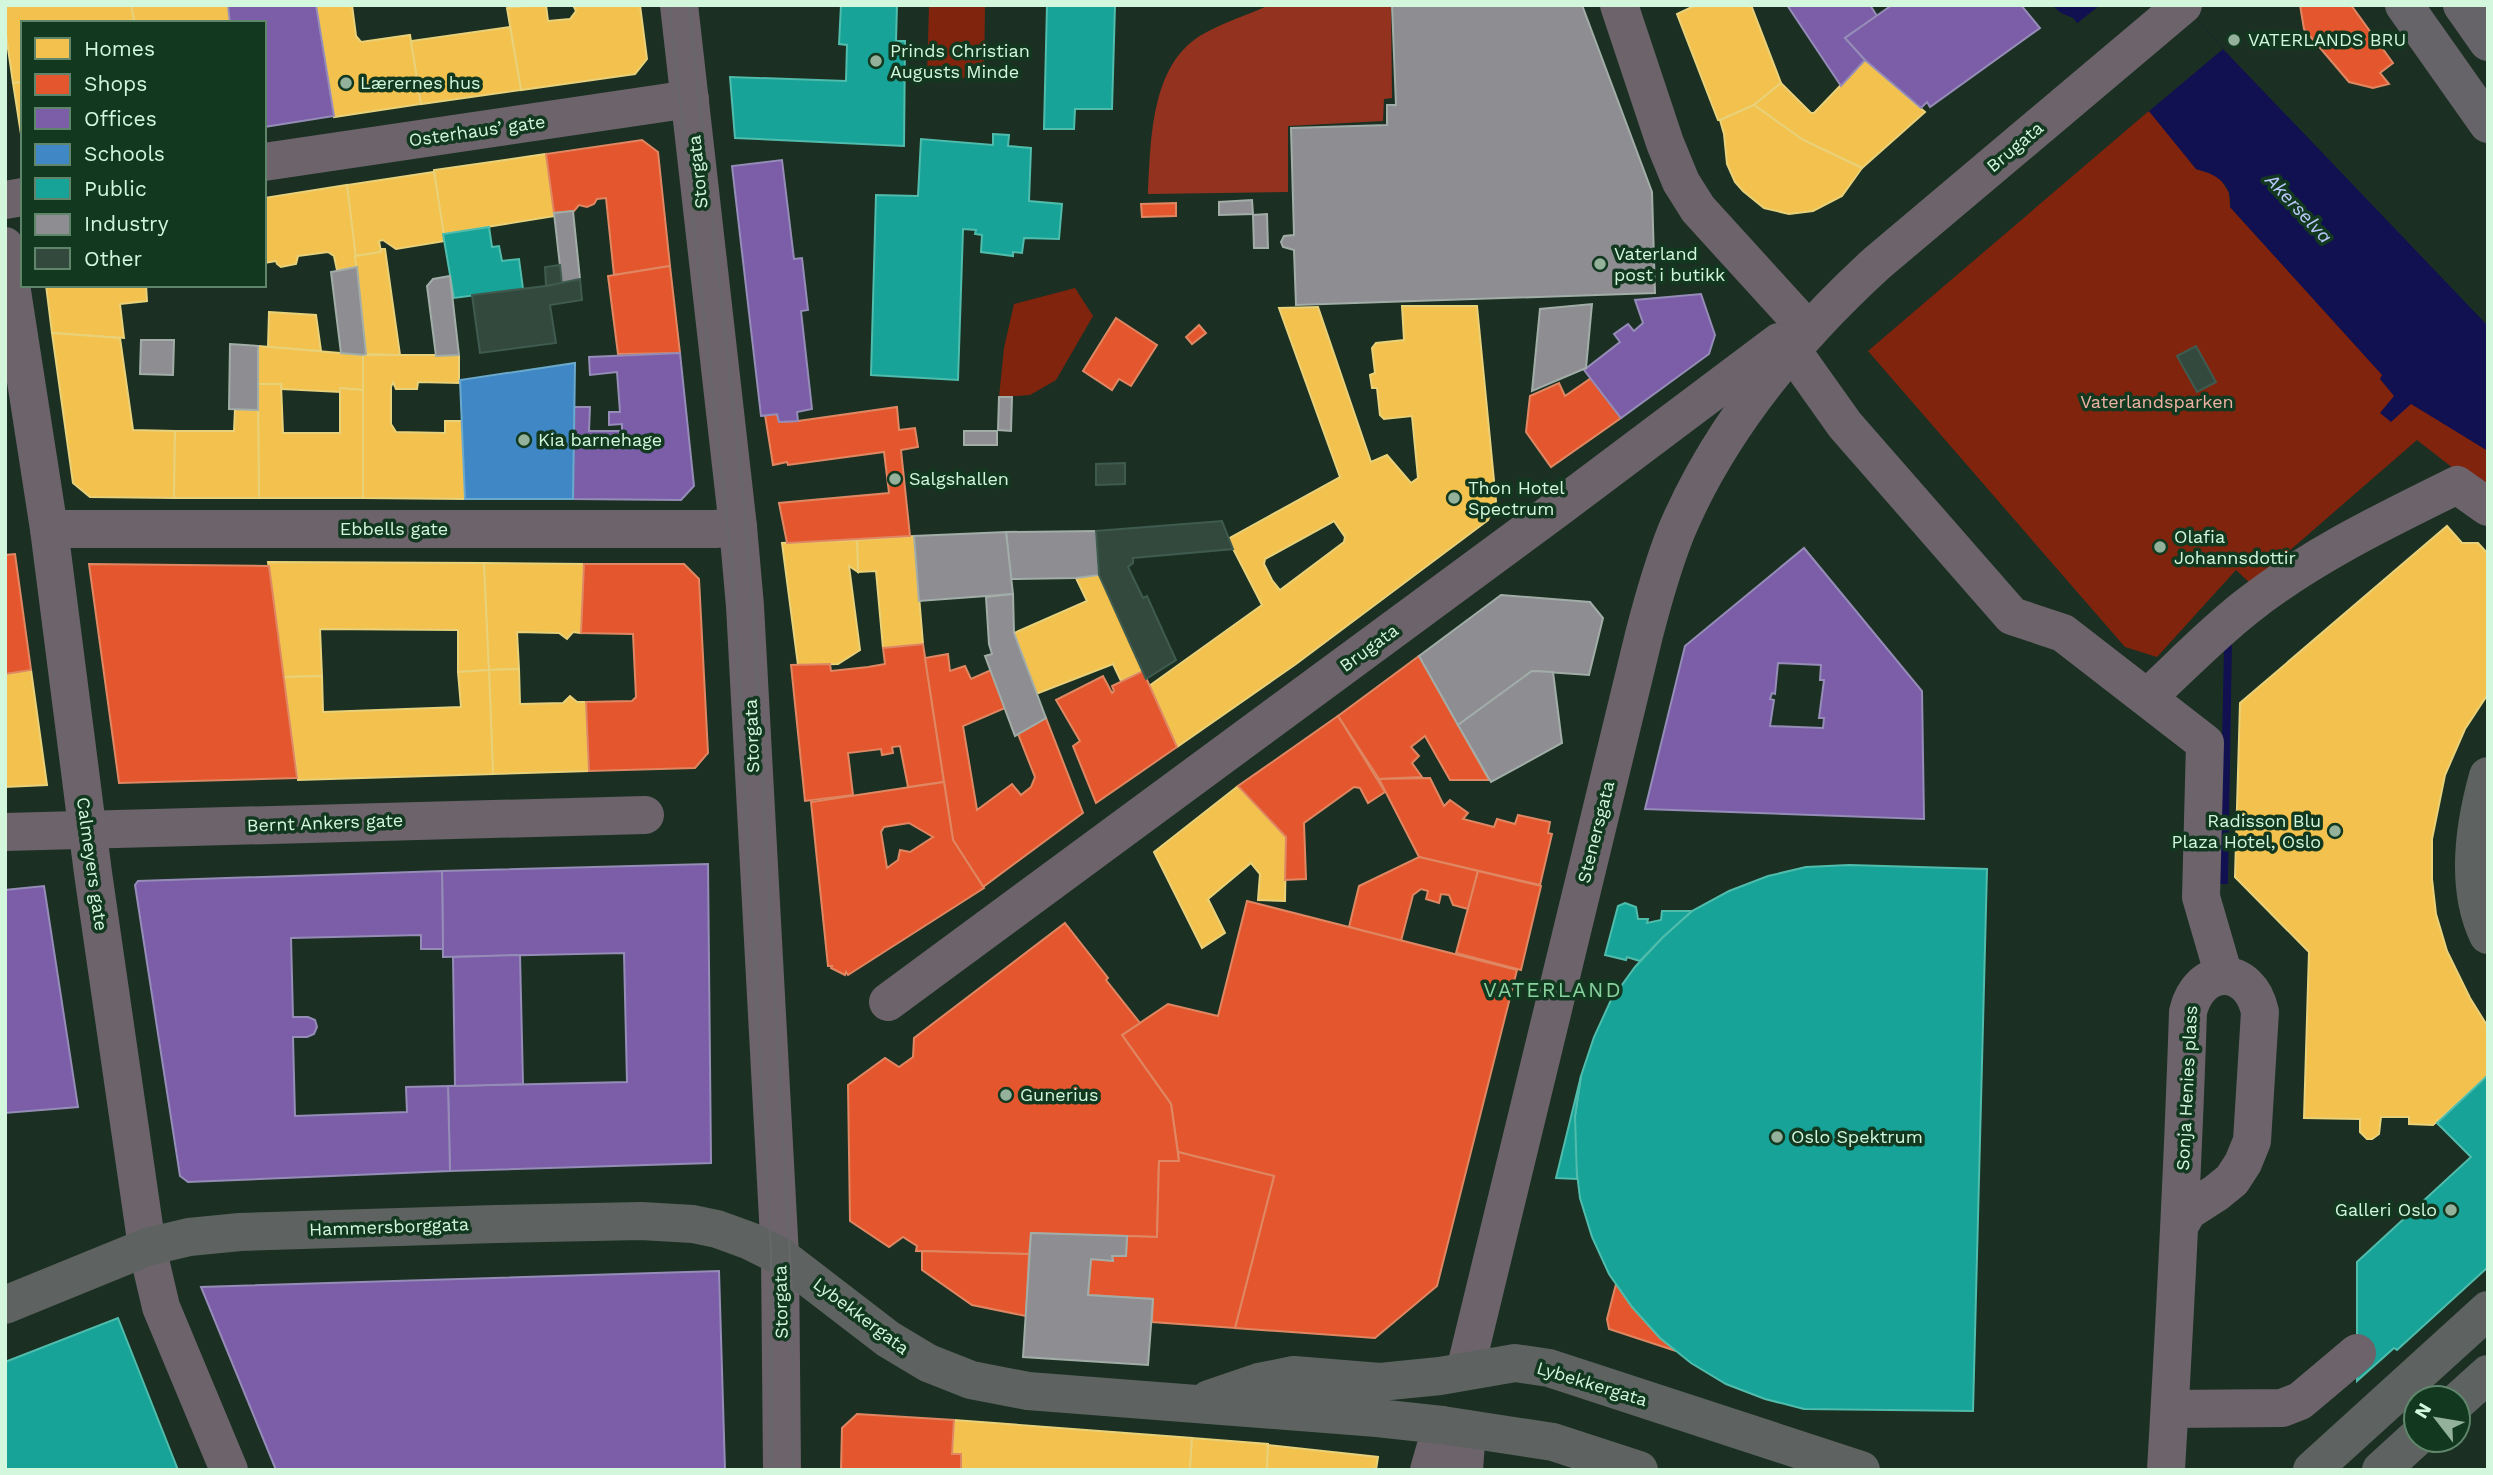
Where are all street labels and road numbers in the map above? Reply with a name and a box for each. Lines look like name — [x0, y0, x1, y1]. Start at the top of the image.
street label: Osterhaus’ gate — [407, 111, 547, 150]
street label: Brugata — [1982, 117, 2047, 176]
street label: Storgata — [683, 134, 712, 210]
street label: Ebbells gate — [340, 518, 448, 539]
street label: Brugata — [1335, 619, 1402, 676]
street label: Storgata — [740, 699, 763, 773]
street label: Stenersgata — [1573, 779, 1618, 885]
street label: Calmeyers gate — [73, 796, 112, 932]
street label: Bernt Ankers gate — [246, 809, 404, 836]
street label: Sonja Henies plass — [2172, 1005, 2201, 1171]
street label: Hammersborggata — [309, 1213, 469, 1240]
street label: Storgata — [769, 1265, 792, 1339]
street label: Lybekkergata — [809, 1273, 913, 1358]
street label: Lybekkergata — [1534, 1357, 1650, 1410]

